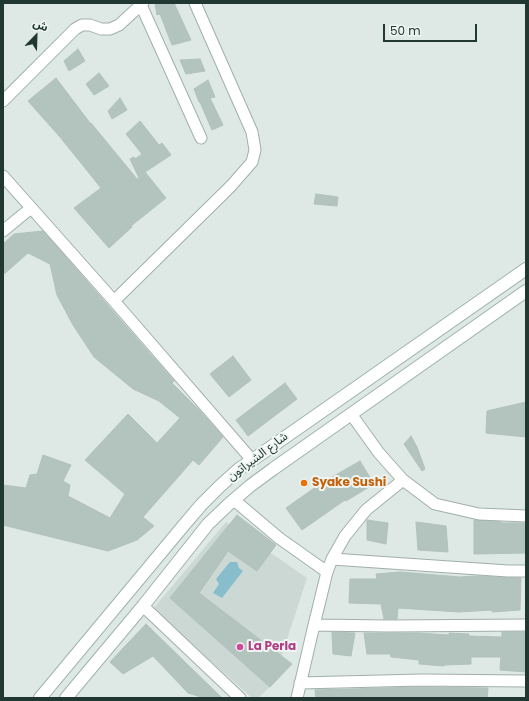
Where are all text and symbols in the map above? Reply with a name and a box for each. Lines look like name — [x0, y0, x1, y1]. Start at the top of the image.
text: ش — [31, 15, 51, 35]
north arrow — [16, 16, 56, 56]
scale bar — [385, 16, 479, 42]
text: 50 m — [390, 22, 421, 39]
street label: شارع الشيراتون — [225, 430, 291, 484]
place label: Syake Sushi — [312, 476, 386, 490]
marker: Syake Sushi — [299, 478, 309, 488]
place label: La Perla — [248, 640, 296, 654]
marker: La Perla — [235, 642, 245, 652]

